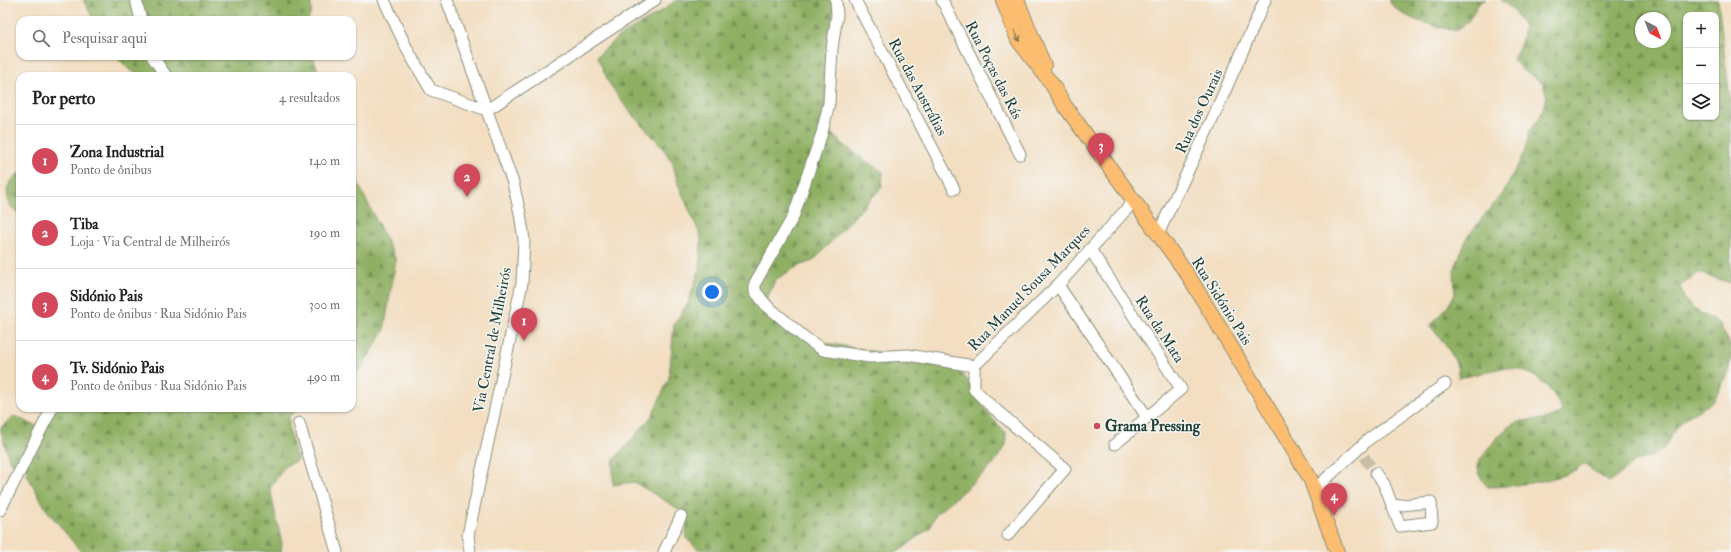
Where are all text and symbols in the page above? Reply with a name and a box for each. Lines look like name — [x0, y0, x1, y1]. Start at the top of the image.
north arrow — [1635, 12, 1671, 48]
map controls — [1683, 12, 1719, 120]
button: + — [1683, 12, 1719, 48]
search box — [16, 16, 356, 60]
street label: Rua Poças das Rás — [961, 18, 1026, 123]
icon: search — [30, 27, 52, 49]
text: Pesquisar aqui — [62, 29, 147, 48]
one-way arrow — [1014, 30, 1021, 42]
street label: Rua das Austrálias — [884, 35, 951, 139]
button: − — [1683, 48, 1719, 84]
street label: Rua dos Ourais — [1172, 66, 1227, 157]
button: layers — [1683, 84, 1719, 120]
text: Por perto — [32, 88, 95, 109]
text: 4 resultados — [279, 90, 340, 106]
pin: 3 — [1088, 133, 1114, 166]
text: Zona Industrial — [70, 143, 164, 162]
text: 1 — [43, 153, 47, 169]
text: 140 m — [309, 153, 340, 169]
text: Ponto de ônibus — [70, 162, 152, 178]
pin: 2 — [454, 164, 480, 197]
text: Tiba — [70, 215, 98, 234]
street label: Rua Manuel Sousa Marques — [964, 221, 1095, 355]
text: 2 — [42, 225, 48, 241]
text: 190 m — [309, 225, 340, 241]
text: Loja · Via Central de Milheirós — [70, 234, 230, 250]
street label: Rua Sidónio Pais — [1187, 254, 1256, 349]
street label: Via Central de Milheirós — [469, 266, 516, 414]
your location — [702, 282, 722, 302]
text: Sidónio Pais — [70, 287, 143, 306]
street label: Rua da Mata — [1131, 292, 1189, 367]
text: 3 — [43, 297, 48, 313]
text: 300 m — [309, 297, 340, 313]
text: Ponto de ônibus · Rua Sidónio Pais — [70, 306, 247, 322]
pin: 1 — [511, 308, 537, 341]
text: Tv. Sidónio Pais — [70, 359, 164, 378]
text: 4 — [41, 369, 49, 385]
text: 490 m — [307, 369, 340, 385]
text: Ponto de ônibus · Rua Sidónio Pais — [70, 378, 247, 394]
place label: Grama Pressing — [1105, 417, 1201, 437]
marker: Grama Pressing — [1092, 421, 1102, 431]
pin: 4 — [1321, 483, 1347, 516]

